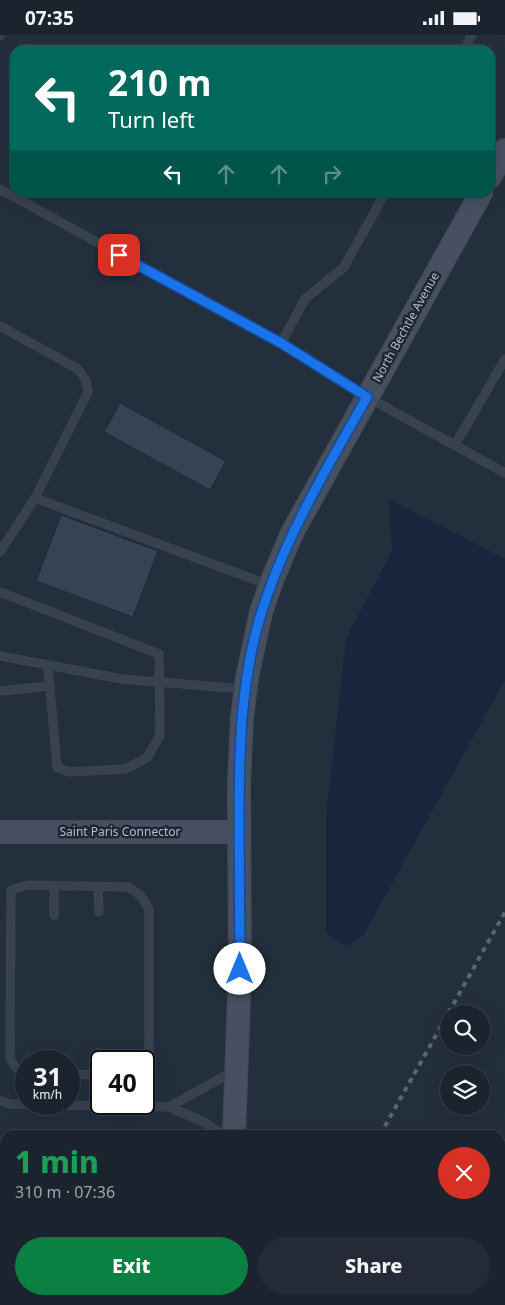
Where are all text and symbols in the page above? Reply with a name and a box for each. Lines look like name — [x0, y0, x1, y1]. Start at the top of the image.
text: 07:35 — [25, 5, 74, 31]
text: 210 m — [108, 59, 211, 106]
icon: left — [25, 65, 90, 130]
text: Turn left — [108, 104, 195, 134]
icon: left — [159, 160, 187, 188]
icon: ahead — [212, 160, 240, 188]
icon: ahead — [265, 160, 293, 188]
icon: right — [318, 160, 346, 188]
pin — [98, 234, 140, 276]
icon: arrive — [105, 241, 133, 269]
street label: North Bechtle Avenue — [368, 268, 443, 385]
street label: Saint Paris Connector — [60, 823, 181, 840]
position arrow — [213, 942, 265, 994]
map controls — [440, 1005, 490, 1115]
button: search — [440, 1005, 490, 1055]
speed limit sign: 40 — [90, 1050, 155, 1115]
text: 31 — [33, 1059, 62, 1093]
button: layers — [440, 1065, 490, 1115]
text: km/h — [33, 1086, 62, 1103]
text: 1 min — [15, 1141, 99, 1182]
button: close — [438, 1147, 490, 1199]
text: 310 m · 07:36 — [15, 1181, 115, 1203]
button: Exit — [15, 1237, 248, 1295]
button: Share — [258, 1237, 490, 1295]

